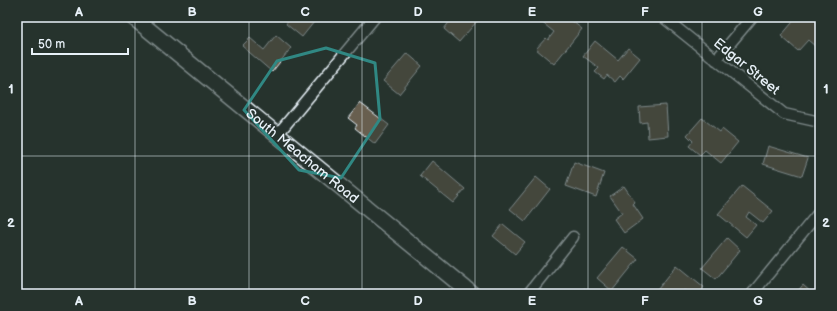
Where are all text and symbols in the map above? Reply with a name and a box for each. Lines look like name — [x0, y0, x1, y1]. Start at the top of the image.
text: A — [74, 4, 83, 20]
text: B — [187, 4, 197, 20]
text: C — [300, 4, 310, 20]
text: D — [413, 4, 423, 20]
text: E — [528, 4, 537, 20]
text: F — [641, 4, 649, 20]
text: G — [753, 4, 763, 20]
scale bar — [32, 30, 128, 56]
street label: Edgar Street — [710, 35, 784, 99]
text: 50 m — [38, 37, 65, 52]
text: 1 — [8, 81, 14, 97]
text: 1 — [823, 81, 829, 97]
street label: South Meacham Road — [242, 105, 362, 207]
text: 2 — [7, 215, 15, 231]
text: 2 — [822, 215, 830, 231]
text: A — [74, 293, 83, 309]
text: B — [187, 293, 197, 309]
text: C — [300, 293, 310, 309]
text: D — [413, 293, 423, 309]
text: E — [528, 293, 537, 309]
text: F — [641, 293, 649, 309]
text: G — [753, 293, 763, 309]

